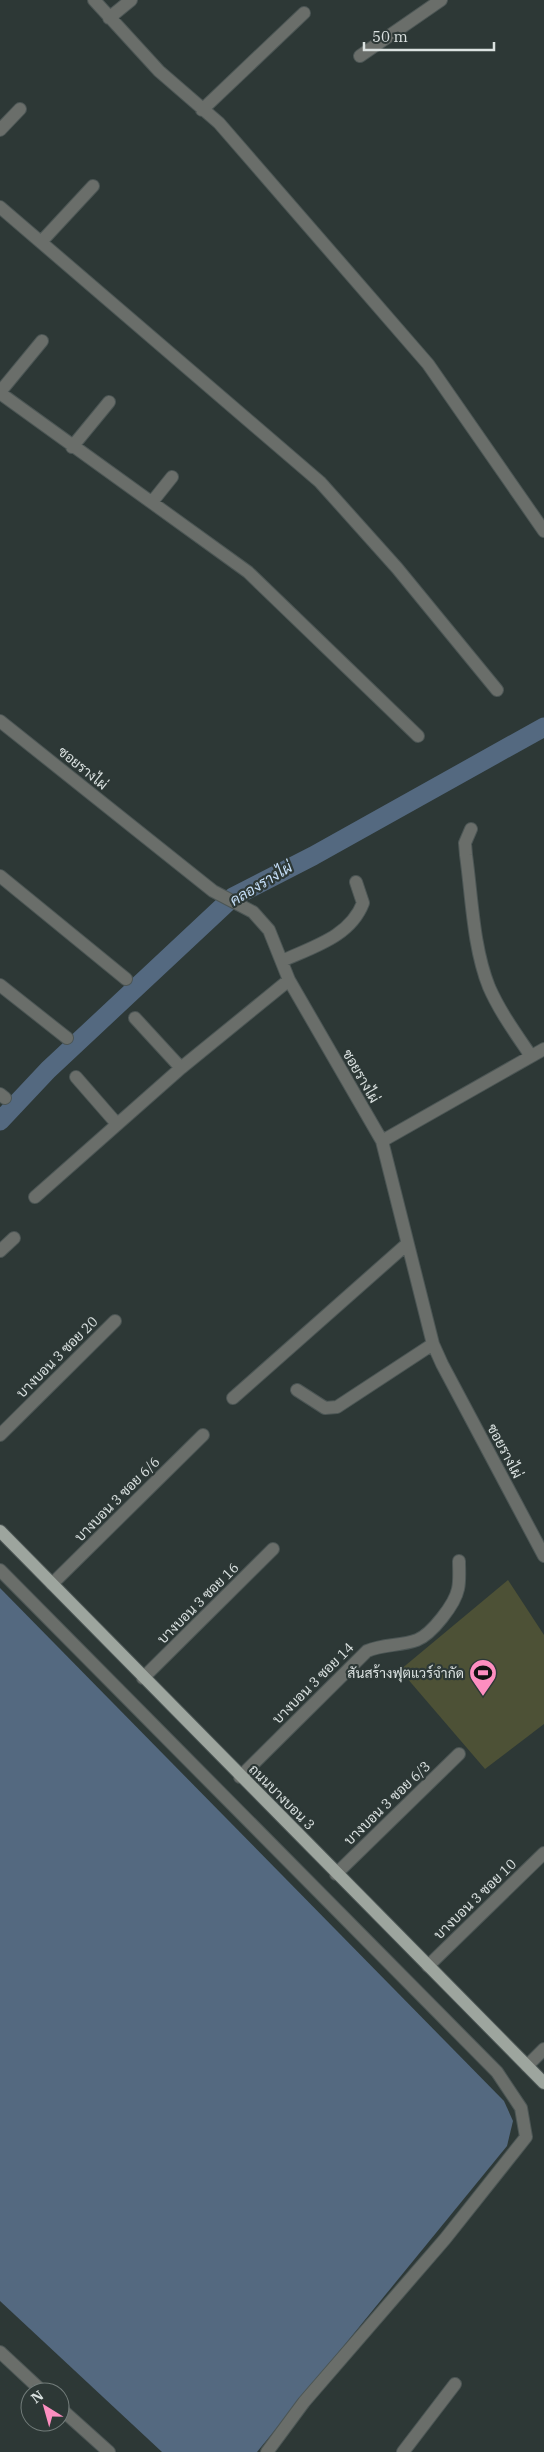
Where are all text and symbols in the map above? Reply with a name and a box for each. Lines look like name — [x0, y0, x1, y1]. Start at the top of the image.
scale bar — [364, 20, 494, 52]
text: 50 m — [372, 27, 408, 46]
street label: ซอยรางไผ่ — [54, 742, 112, 794]
water label: คลองรางไผ่ — [226, 857, 296, 910]
street label: ซอยรางไผ่ — [338, 1046, 384, 1106]
street label: บางบอน 3 ซอย 20 — [12, 1312, 102, 1402]
street label: ซอยรางไผ่ — [483, 1421, 527, 1481]
street label: บางบอน 3 ซอย 6/6 — [71, 1453, 163, 1545]
street label: บางบอน 3 ซอย 16 — [153, 1558, 243, 1648]
street label: บางบอน 3 ซอย 14 — [268, 1638, 358, 1728]
sports icon: สันสร้างฟุตแวร์จำกัด — [468, 1658, 498, 1697]
place label: สันสร้างฟุตแวร์จำกัด — [347, 1664, 464, 1683]
street label: บางบอน 3 ซอย 6/3 — [340, 1757, 434, 1849]
street label: ถนนบางบอน 3 — [245, 1760, 319, 1834]
street label: บางบอน 3 ซอย 10 — [430, 1855, 520, 1943]
north arrow — [20, 2382, 70, 2432]
text: N — [27, 2386, 47, 2407]

